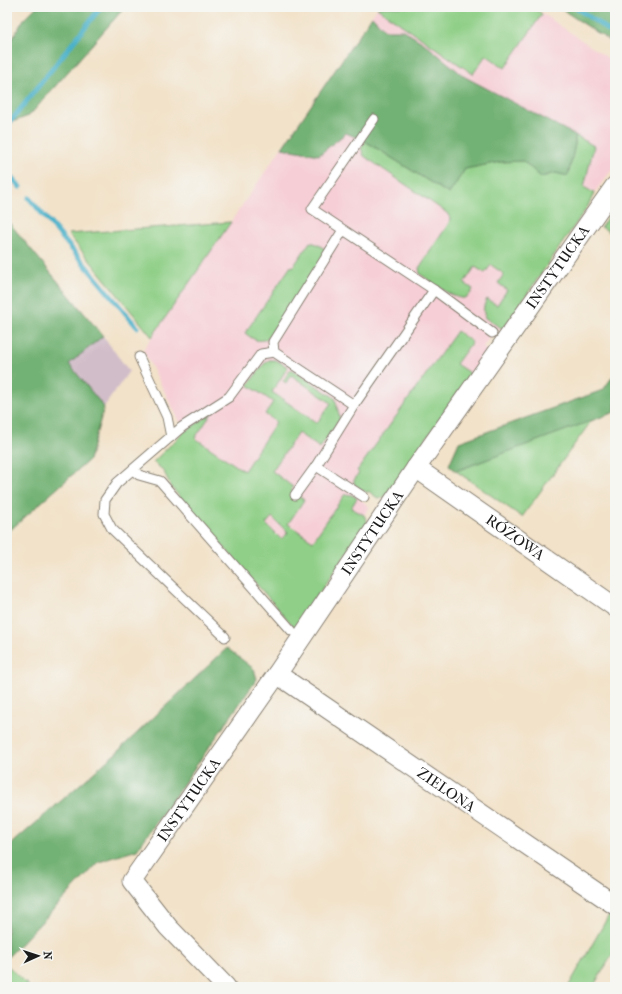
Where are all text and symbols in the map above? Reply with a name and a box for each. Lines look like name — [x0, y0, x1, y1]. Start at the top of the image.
street label: INSTYTUCKA — [522, 222, 594, 312]
street label: INSTYTUCKA — [337, 487, 407, 578]
street label: RÓŻOWA — [482, 511, 548, 564]
street label: INSTYTUCKA — [153, 754, 225, 845]
street label: ZIELONA — [414, 763, 479, 816]
north arrow — [18, 936, 58, 976]
text: N — [41, 951, 54, 961]

